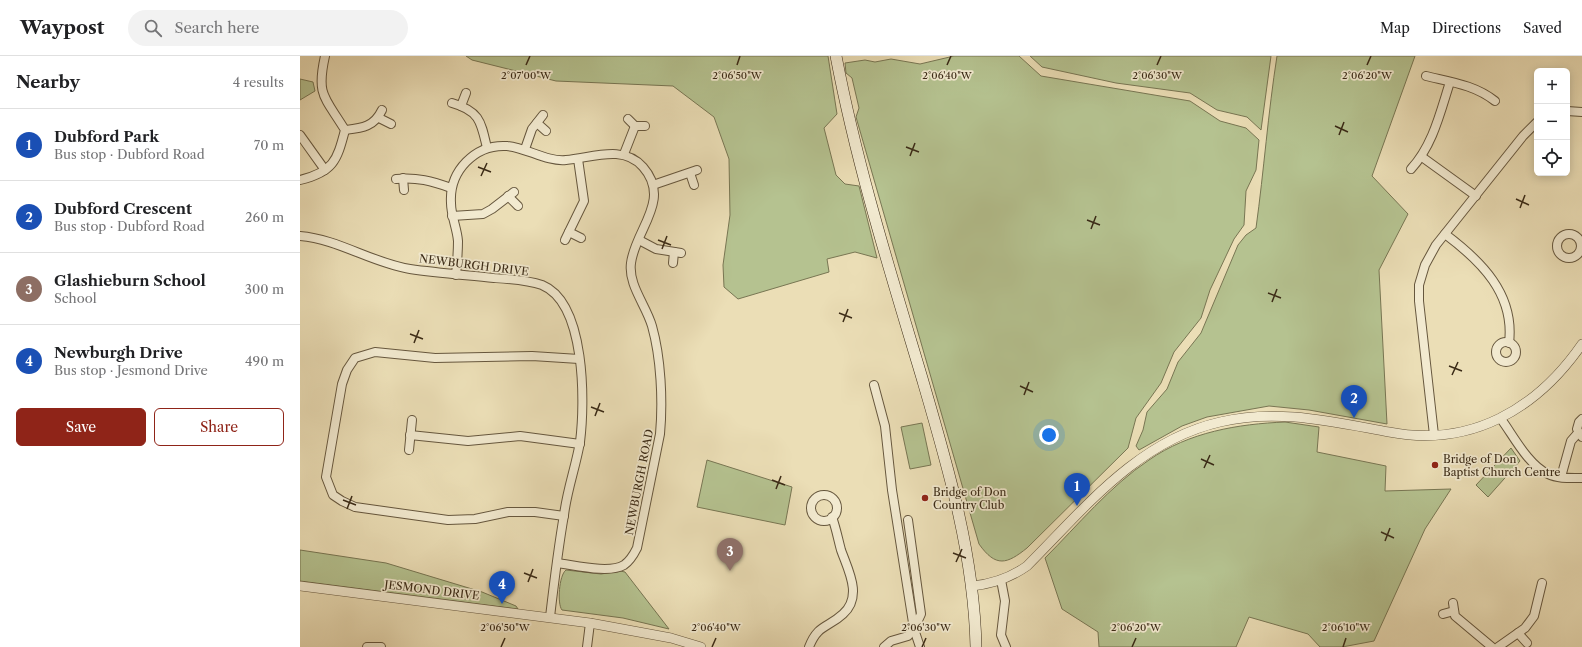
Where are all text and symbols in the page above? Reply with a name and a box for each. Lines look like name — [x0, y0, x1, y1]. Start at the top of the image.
search box — [128, 10, 408, 46]
text: Waypost — [20, 16, 104, 39]
icon: search — [142, 17, 164, 39]
text: Search here — [174, 18, 259, 37]
text: Map — [1380, 19, 1410, 37]
text: Directions — [1432, 19, 1501, 37]
text: Saved — [1523, 19, 1562, 37]
map controls — [1534, 68, 1570, 176]
button: + — [1534, 68, 1570, 104]
text: 2°07'00"W — [501, 69, 552, 82]
text: 2°06'50"W — [712, 69, 763, 82]
text: 2°06'40"W — [922, 69, 973, 82]
text: 2°06'30"W — [1132, 69, 1183, 82]
text: 2°06'20"W — [1342, 69, 1393, 82]
text: Nearby — [16, 72, 80, 92]
text: 4 results — [233, 74, 284, 90]
button: − — [1534, 104, 1570, 140]
text: Dubford Park — [54, 127, 159, 146]
text: 1 — [26, 137, 32, 153]
text: 70 m — [254, 137, 284, 153]
button: locate — [1534, 140, 1570, 176]
text: Bus stop · Dubford Road — [54, 146, 205, 162]
text: Dubford Crescent — [54, 199, 192, 218]
text: 2 — [25, 209, 33, 225]
text: 260 m — [245, 209, 284, 225]
text: Bus stop · Dubford Road — [54, 218, 205, 234]
street label: NEWBURGH DRIVE — [418, 251, 530, 279]
text: Glashieburn School — [54, 271, 206, 290]
text: 3 — [25, 281, 33, 297]
text: 300 m — [245, 281, 284, 297]
text: School — [54, 290, 97, 306]
text: Newburgh Drive — [54, 343, 183, 362]
text: 4 — [25, 353, 33, 369]
text: 490 m — [245, 353, 284, 369]
text: Bus stop · Jesmond Drive — [54, 362, 208, 378]
pin: 2 — [1341, 385, 1367, 418]
button: Save — [16, 408, 146, 446]
button: Share — [154, 408, 284, 446]
your location — [1039, 425, 1059, 445]
street label: NEWBURGH ROAD — [622, 428, 656, 536]
place label: Bridge of Don Baptist Church Centre — [1443, 452, 1560, 479]
marker: Bridge of Don Baptist Church Centre — [1430, 460, 1440, 470]
pin: 1 — [1064, 473, 1090, 506]
place label: Bridge of Don Country Club — [933, 485, 1006, 512]
marker: Bridge of Don Country Club — [920, 493, 930, 503]
pin: 3 — [717, 538, 743, 571]
pin: 4 — [489, 571, 515, 604]
street label: JESMOND DRIVE — [382, 577, 481, 603]
text: 2°06'50"W — [480, 621, 531, 634]
text: 2°06'40"W — [691, 621, 742, 634]
text: 2°06'30"W — [901, 621, 952, 634]
text: 2°06'20"W — [1111, 621, 1162, 634]
text: 2°06'10"W — [1322, 621, 1371, 634]

